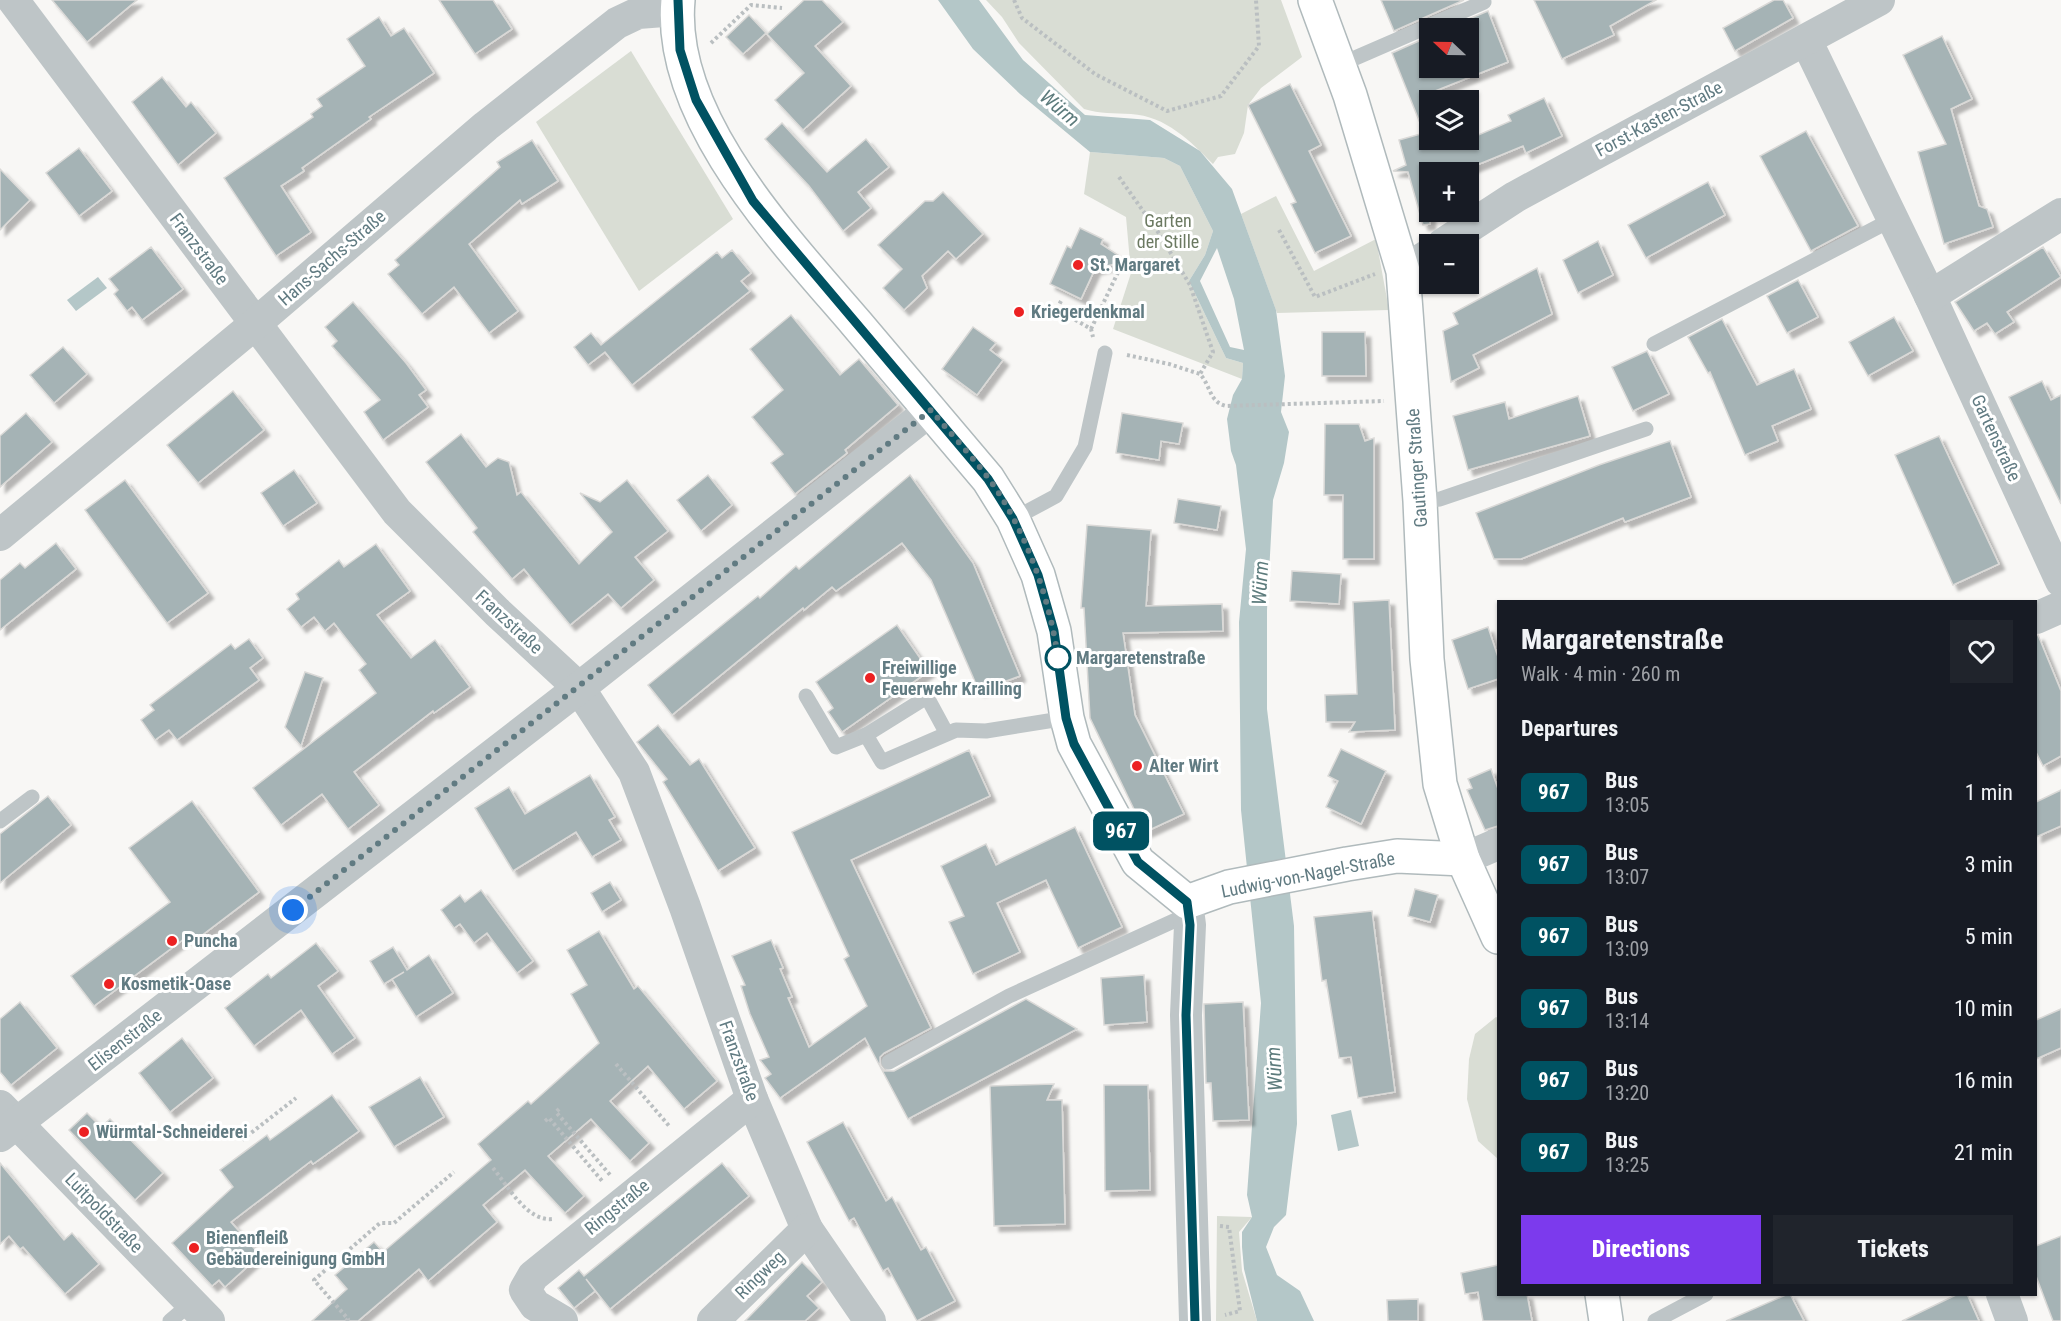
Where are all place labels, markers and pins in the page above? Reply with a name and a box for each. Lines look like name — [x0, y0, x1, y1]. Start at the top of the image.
place label: St. Margaret — [1090, 254, 1180, 275]
marker: St. Margaret — [1071, 258, 1085, 272]
place label: Kriegerdenkmal — [1031, 301, 1145, 322]
marker: Kriegerdenkmal — [1012, 305, 1026, 319]
marker: Margaretenstraße — [1045, 645, 1071, 671]
place label: Margaretenstraße — [1076, 647, 1206, 668]
place label: Freiwillige Feuerwehr Krailling — [882, 657, 1022, 699]
marker: Freiwillige Feuerwehr Krailling — [863, 671, 877, 685]
place label: Alter Wirt — [1149, 755, 1219, 776]
marker: Alter Wirt — [1130, 759, 1144, 773]
place label: Puncha — [184, 930, 238, 951]
marker: Puncha — [165, 934, 179, 948]
place label: Kosmetik-Oase — [121, 973, 231, 994]
marker: Kosmetik-Oase — [102, 977, 116, 991]
place label: Würmtal-Schneiderei — [96, 1121, 248, 1142]
marker: Würmtal-Schneiderei — [77, 1125, 91, 1139]
place label: Bienenfleiß Gebäudereinigung GmbH — [206, 1227, 385, 1269]
marker: Bienenfleiß Gebäudereinigung GmbH — [187, 1241, 201, 1255]

